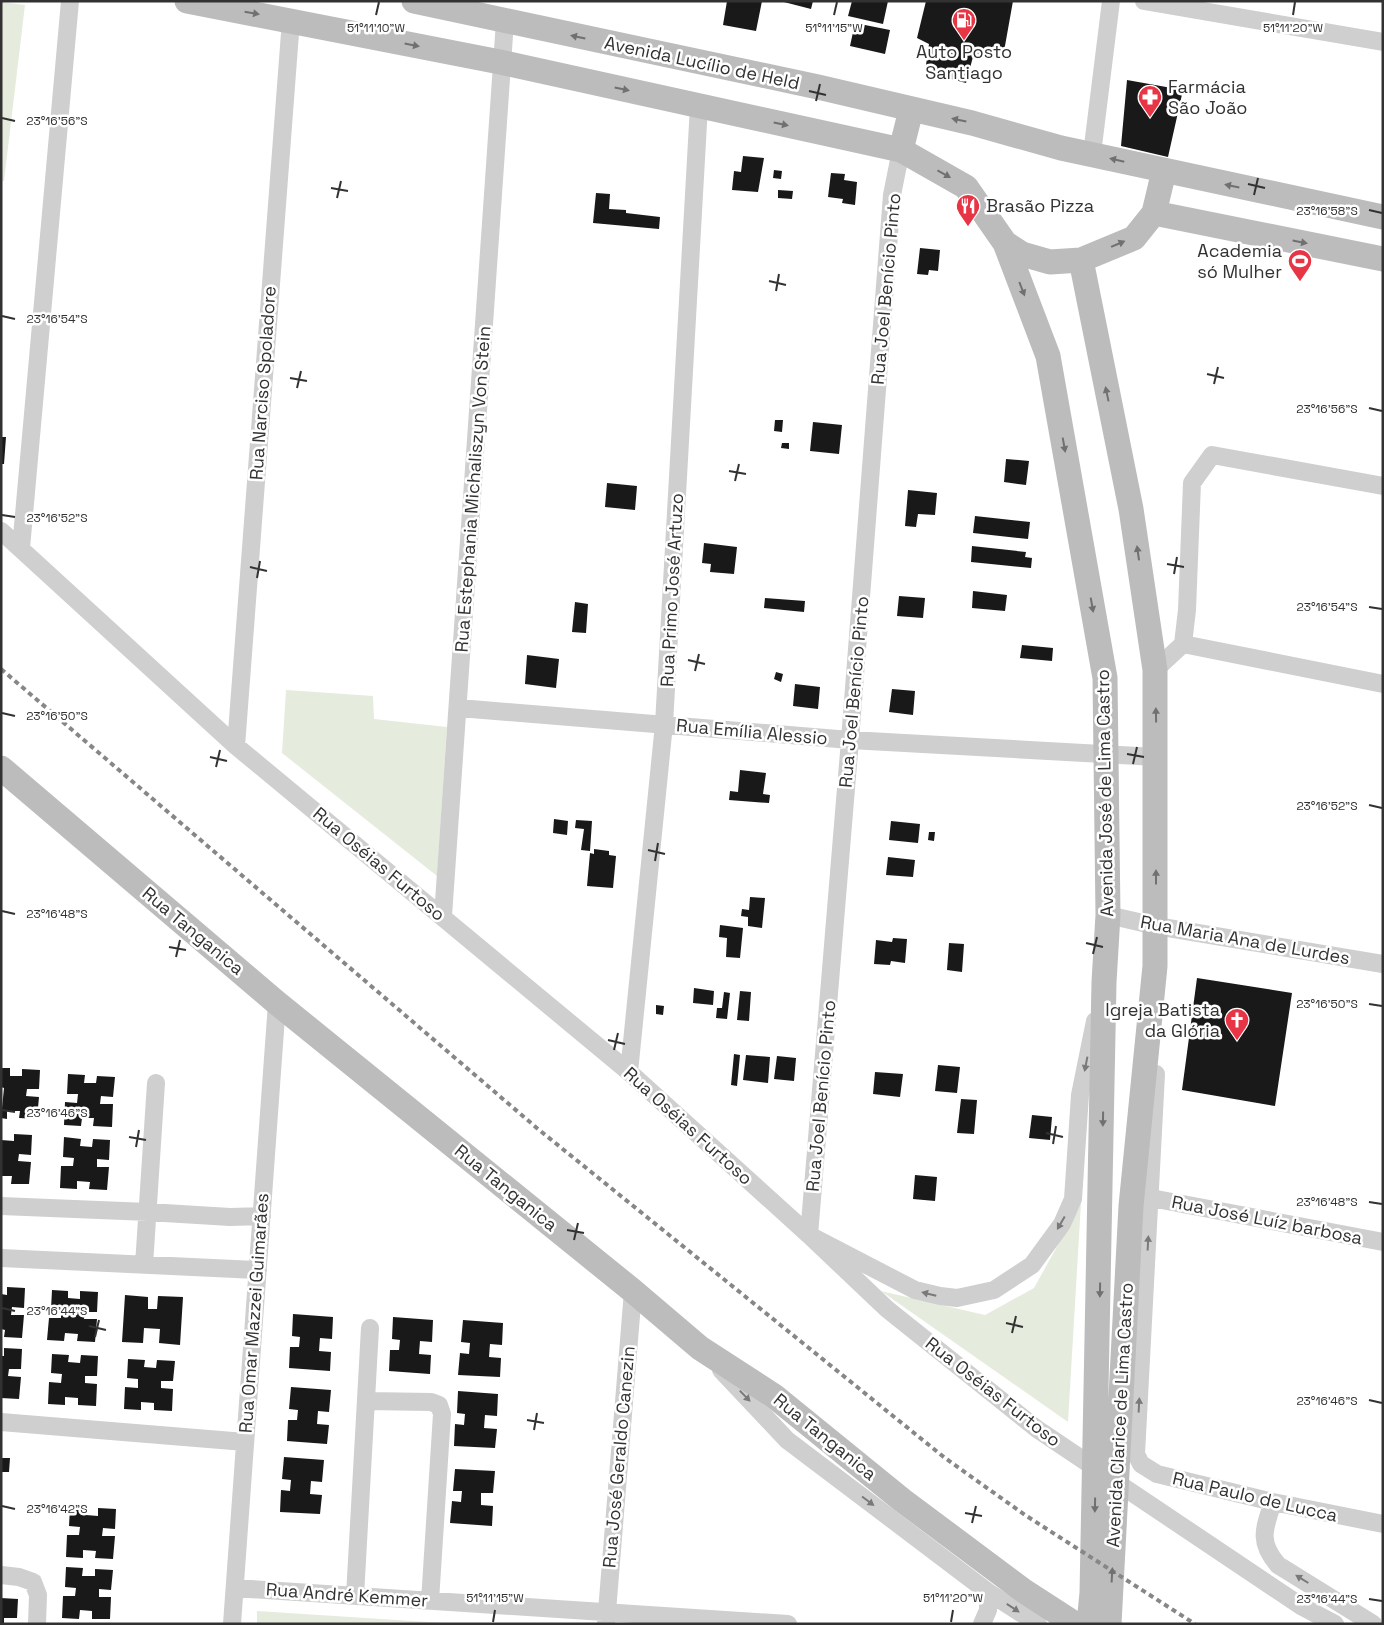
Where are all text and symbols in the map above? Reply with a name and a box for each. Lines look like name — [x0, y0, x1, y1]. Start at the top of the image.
fuel station icon: Auto Posto Santiago — [951, 7, 977, 41]
one-way arrow — [245, 10, 261, 18]
text: 51°11'10"W — [347, 20, 405, 36]
text: 51°11'15"W — [805, 20, 863, 36]
text: 51°11'20"W — [1263, 20, 1324, 36]
street label: Avenida Lucílio de Held — [602, 31, 802, 94]
one-way arrow — [571, 33, 586, 41]
place label: Auto Posto Santiago — [916, 40, 1012, 84]
one-way arrow — [404, 41, 420, 49]
place label: Farmácia São João — [1168, 75, 1247, 119]
pharmacy icon: Farmácia São João — [1137, 84, 1163, 118]
one-way arrow — [615, 85, 630, 93]
text: 23°16'56"S — [26, 113, 88, 129]
one-way arrow — [951, 116, 967, 124]
one-way arrow — [773, 120, 788, 128]
one-way arrow — [1109, 156, 1124, 164]
one-way arrow — [937, 170, 950, 179]
one-way arrow — [1224, 181, 1240, 189]
street label: Rua Joel Benício Pinto — [866, 192, 905, 386]
restaurant icon: Brasão Pizza — [955, 193, 981, 227]
place label: Brasão Pizza — [986, 194, 1094, 217]
text: 23°16'58"S — [1296, 203, 1358, 219]
one-way arrow — [1292, 238, 1307, 246]
place label: Academia só Mulher — [1197, 239, 1282, 283]
one-way arrow — [1111, 240, 1125, 248]
sports icon: Academia só Mulher — [1287, 248, 1313, 282]
one-way arrow — [1018, 282, 1026, 297]
street label: Rua Narciso Spoladore — [244, 285, 281, 481]
text: 23°16'54"S — [26, 311, 88, 327]
street label: Rua Estephania Michaliszyn Von Stein — [450, 325, 495, 653]
one-way arrow — [1103, 386, 1111, 401]
text: 23°16'56"S — [1296, 401, 1358, 417]
one-way arrow — [1060, 437, 1068, 453]
street label: Rua Primo José Artuzo — [655, 492, 688, 687]
text: 23°16'52"S — [26, 510, 88, 526]
one-way arrow — [1133, 545, 1141, 561]
street label: Rua Joel Benício Pinto — [834, 595, 873, 789]
one-way arrow — [1088, 597, 1096, 613]
text: 23°16'54"S — [1296, 599, 1358, 615]
street label: Avenida José de Lima Castro — [1091, 669, 1118, 917]
one-way arrow — [1151, 706, 1159, 722]
text: 23°16'50"S — [26, 708, 88, 724]
street label: Rua Emília Alessio — [675, 713, 829, 750]
text: 23°16'52"S — [1296, 798, 1358, 814]
street label: Rua Oséias Furtoso — [309, 802, 450, 926]
one-way arrow — [1152, 869, 1160, 885]
street label: Rua Tanganica — [138, 881, 249, 980]
text: 23°16'48"S — [26, 906, 88, 922]
street label: Rua Maria Ana de Lurdes — [1139, 910, 1352, 969]
text: 23°16'50"S — [1296, 996, 1358, 1012]
place label: Igreja Batista da Glória — [1105, 998, 1220, 1042]
street label: Rua Joel Benício Pinto — [801, 999, 840, 1193]
church icon: Igreja Batista da Glória — [1224, 1007, 1250, 1041]
one-way arrow — [1082, 1057, 1090, 1072]
street label: Rua Oséias Furtoso — [619, 1062, 758, 1190]
text: 23°16'46"S — [26, 1105, 88, 1121]
one-way arrow — [1099, 1111, 1107, 1127]
street label: Rua Tanganica — [450, 1139, 562, 1236]
street label: Rua José Luíz barbosa — [1170, 1190, 1364, 1249]
street label: Rua Omar Mazzei Guimarães — [234, 1192, 273, 1434]
text: 23°16'48"S — [1296, 1194, 1358, 1210]
one-way arrow — [1057, 1216, 1065, 1231]
one-way arrow — [1145, 1235, 1153, 1251]
one-way arrow — [1095, 1282, 1103, 1298]
street label: Avenida Clarice de Lima Castro — [1101, 1282, 1138, 1548]
one-way arrow — [922, 1289, 937, 1297]
text: 23°16'44"S — [27, 1303, 87, 1319]
street label: Rua Oséias Furtoso — [921, 1332, 1066, 1452]
street label: Rua José Geraldo Canezin — [597, 1345, 640, 1569]
street label: Rua Tanganica — [769, 1388, 881, 1485]
one-way arrow — [739, 1389, 751, 1401]
text: 23°16'46"S — [1296, 1393, 1358, 1409]
one-way arrow — [1136, 1397, 1144, 1413]
street label: Rua Paulo de Lucca — [1170, 1466, 1340, 1527]
one-way arrow — [861, 1496, 875, 1506]
one-way arrow — [1090, 1497, 1098, 1513]
text: 23°16'42"S — [26, 1501, 88, 1517]
one-way arrow — [1108, 1567, 1116, 1583]
one-way arrow — [1295, 1575, 1308, 1584]
street label: Rua André Kemmer — [265, 1577, 429, 1612]
text: 51°11'15"W — [466, 1590, 524, 1606]
text: 51°11'20"W — [923, 1590, 984, 1606]
text: 23°16'44"S — [1297, 1591, 1357, 1607]
one-way arrow — [1007, 1603, 1020, 1612]

